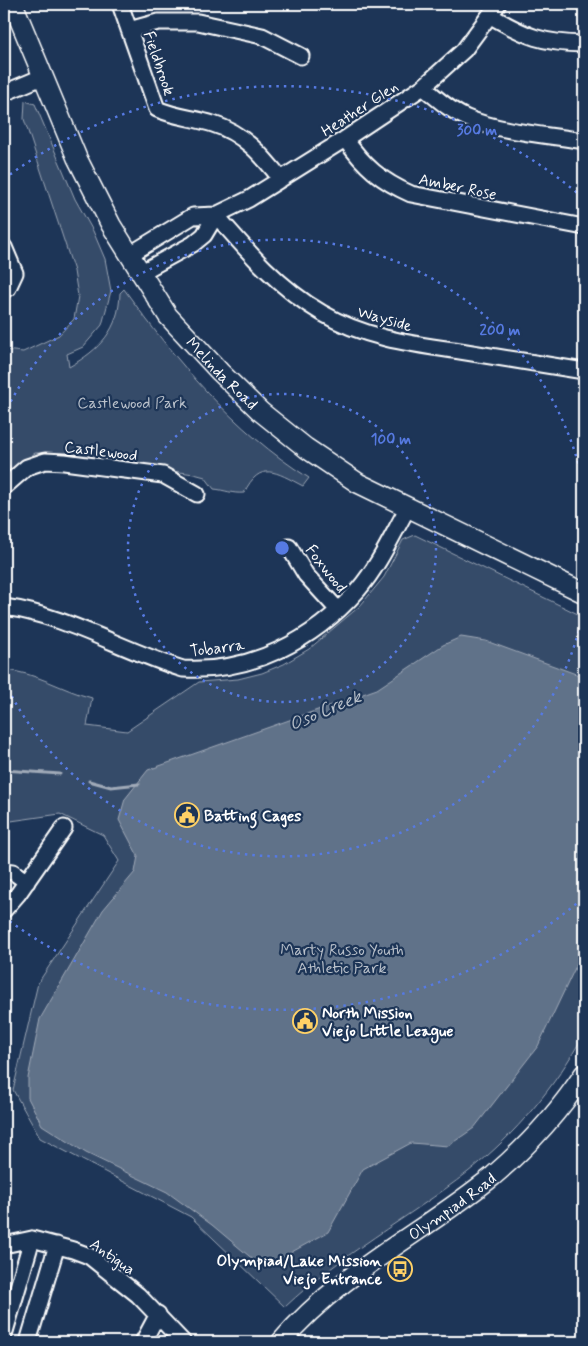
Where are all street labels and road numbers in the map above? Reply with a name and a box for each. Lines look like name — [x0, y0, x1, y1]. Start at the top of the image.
street label: Fieldbrook — [138, 28, 179, 99]
street label: Heather Glen — [317, 76, 402, 142]
street label: Amber Rose — [417, 169, 499, 206]
street label: Wayside — [355, 302, 415, 337]
street label: Melinda Road — [181, 333, 262, 415]
street label: Castlewood — [63, 437, 139, 466]
street label: Foxwood — [300, 540, 351, 597]
street label: Tobarra — [189, 635, 246, 662]
street label: Olympiad Road — [405, 1169, 501, 1246]
street label: Antigua — [85, 1234, 139, 1280]

